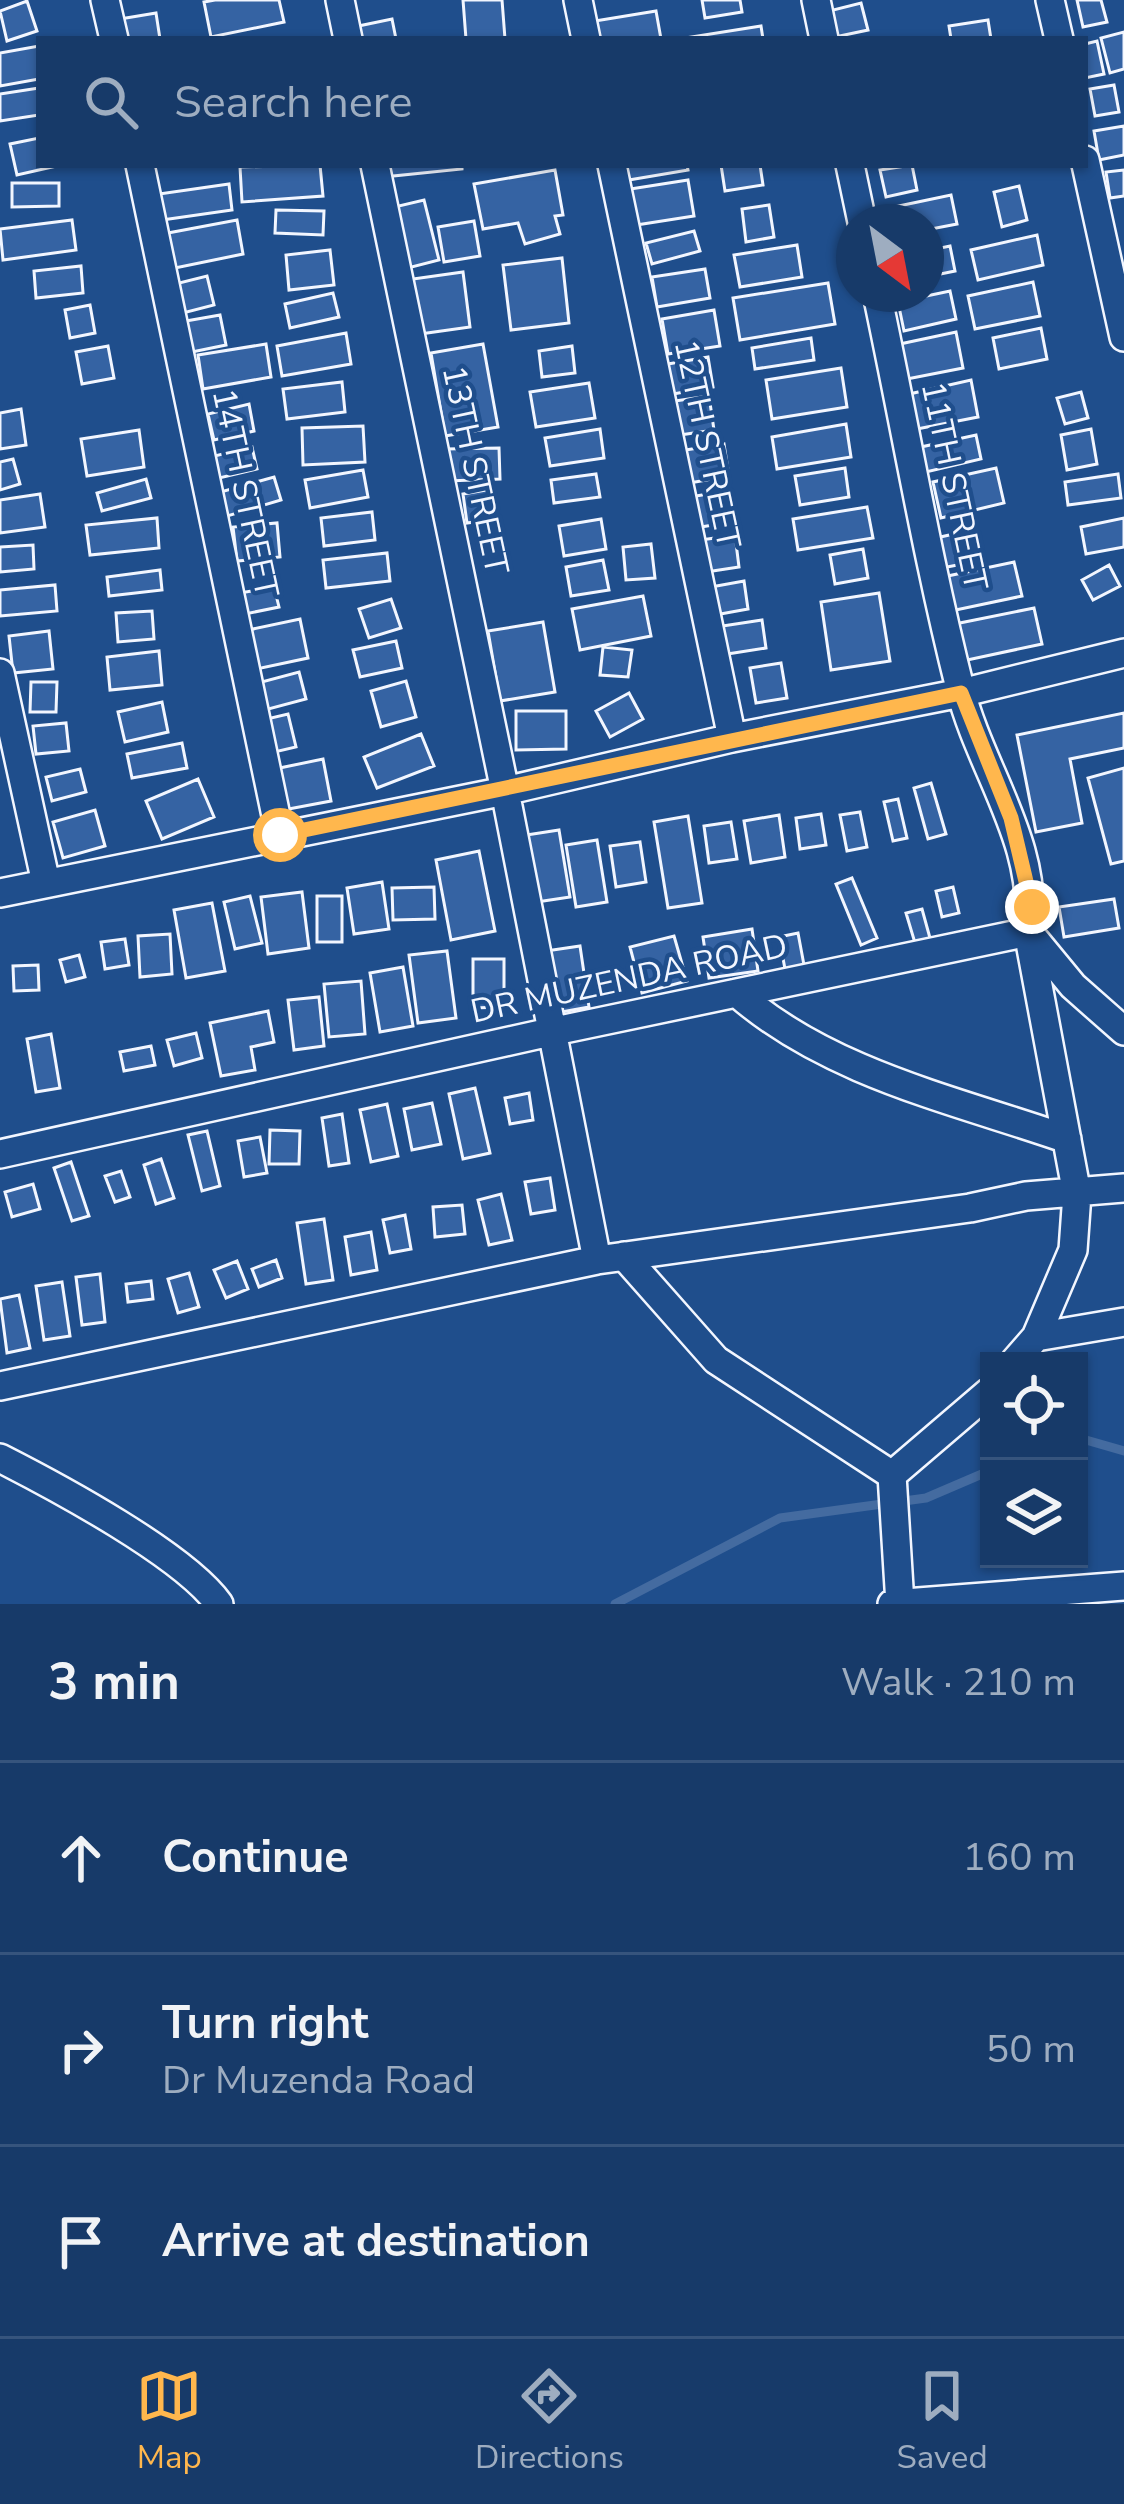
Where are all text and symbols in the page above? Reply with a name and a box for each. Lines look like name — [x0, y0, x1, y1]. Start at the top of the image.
search box — [36, 36, 1088, 168]
icon: search — [78, 69, 144, 135]
text: Search here — [174, 72, 413, 133]
north arrow — [836, 204, 944, 312]
street label: 12TH STREET — [663, 335, 751, 553]
street label: 13TH STREET — [431, 361, 519, 579]
street label: 11TH STREET — [910, 377, 998, 595]
street label: 14TH STREET — [201, 384, 289, 602]
route start — [253, 808, 307, 862]
route end — [1005, 880, 1059, 934]
street label: DR MUZENDA ROAD — [467, 923, 791, 1035]
map controls — [980, 1352, 1088, 1568]
button: locate — [980, 1352, 1088, 1460]
button: layers — [980, 1460, 1088, 1568]
text: 3 min — [48, 1647, 180, 1717]
text: Walk · 210 m — [841, 1656, 1076, 1709]
icon: ahead — [48, 1825, 114, 1891]
text: Continue — [162, 1827, 349, 1888]
text: 160 m — [962, 1831, 1076, 1884]
text: Turn right — [162, 1993, 369, 2054]
icon: right — [48, 2017, 114, 2083]
text: 50 m — [986, 2023, 1076, 2076]
text: Dr Muzenda Road — [162, 2054, 475, 2107]
icon: arrive — [48, 2209, 114, 2275]
text: Arrive at destination — [162, 2211, 590, 2272]
tab: Map — [136, 2363, 202, 2480]
tab: Directions — [475, 2363, 624, 2480]
tab: Saved — [896, 2363, 988, 2480]

